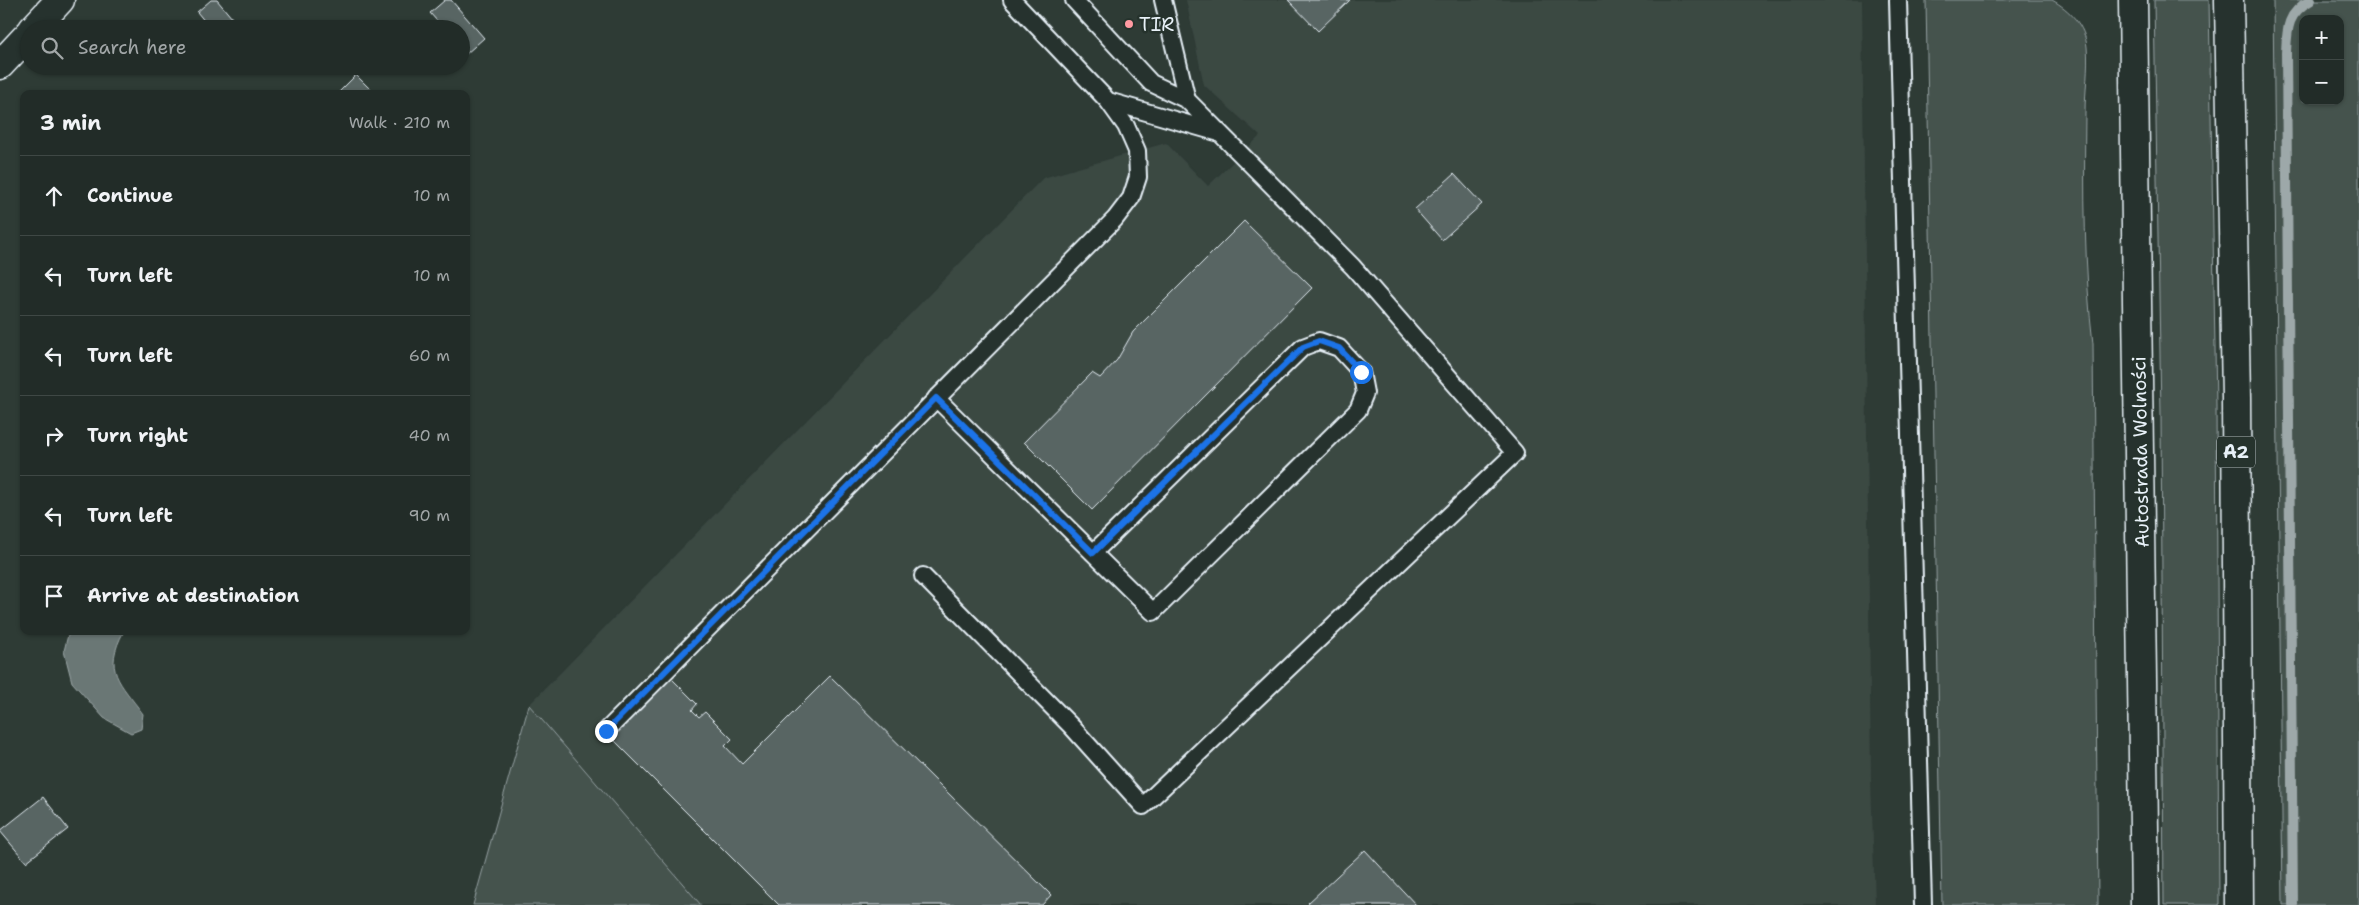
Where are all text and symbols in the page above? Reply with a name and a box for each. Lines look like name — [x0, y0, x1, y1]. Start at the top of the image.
place label: TIR — [1139, 12, 1174, 37]
map controls — [2299, 15, 2344, 105]
button: + — [2299, 15, 2344, 60]
marker: TIR — [1123, 18, 1135, 30]
search box — [20, 20, 470, 75]
icon: search — [38, 34, 66, 62]
text: Search here — [78, 35, 187, 60]
button: − — [2299, 60, 2344, 105]
text: 3 min — [40, 109, 101, 137]
text: Walk · 210 m — [349, 112, 450, 133]
icon: ahead — [40, 182, 68, 210]
text: Continue — [87, 183, 173, 208]
text: 10 m — [413, 185, 450, 206]
icon: left — [40, 262, 68, 290]
text: Turn left — [87, 263, 173, 288]
text: 10 m — [413, 265, 450, 286]
icon: left — [40, 342, 68, 370]
text: Turn left — [87, 343, 173, 368]
text: 60 m — [409, 345, 450, 366]
street label: Autostrada Wolności — [2126, 356, 2155, 548]
route start — [1350, 361, 1373, 384]
icon: right — [40, 422, 68, 450]
text: Turn right — [87, 423, 188, 448]
text: 40 m — [408, 425, 450, 446]
road number: A2 — [2217, 437, 2255, 468]
icon: left — [40, 502, 68, 530]
text: Turn left — [87, 503, 173, 528]
text: 90 m — [409, 505, 450, 526]
icon: arrive — [40, 582, 68, 610]
text: Arrive at destination — [87, 583, 299, 608]
route end — [595, 720, 618, 743]

